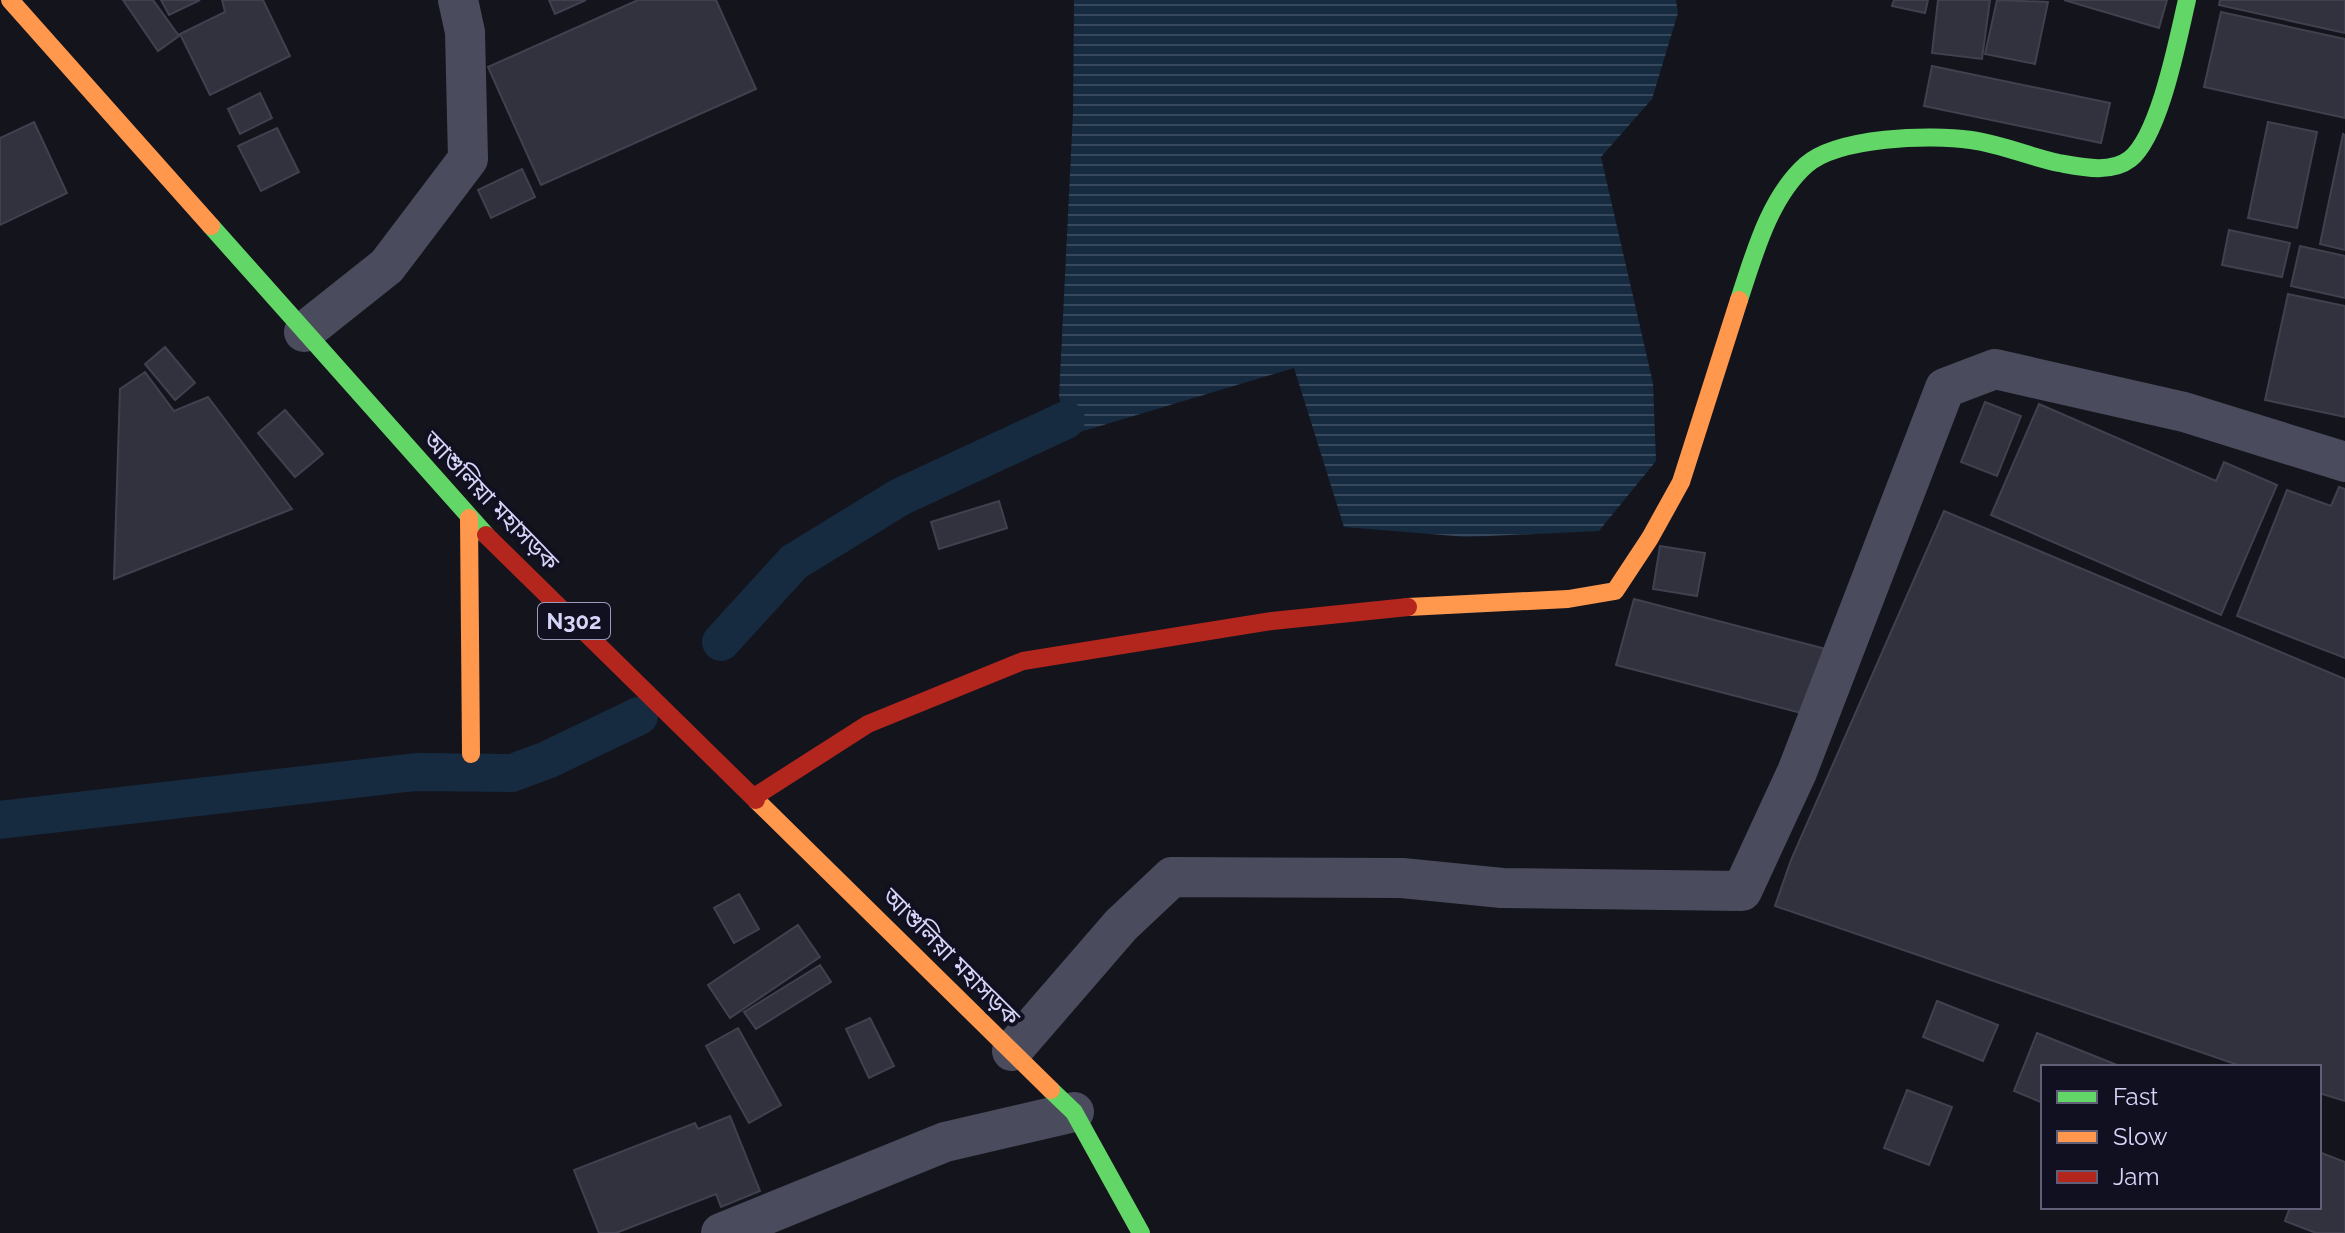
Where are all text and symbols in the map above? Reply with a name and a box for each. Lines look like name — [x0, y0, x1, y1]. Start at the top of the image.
street label: আশুলিয়া মহাসড়ক — [417, 424, 566, 577]
road number: N302 — [538, 603, 610, 639]
street label: আশুলিয়া মহাসড়ক — [876, 881, 1027, 1032]
legend — [2041, 1065, 2321, 1209]
text: Fast — [2113, 1082, 2158, 1111]
text: Slow — [2113, 1122, 2168, 1151]
text: Jam — [2113, 1162, 2159, 1191]

